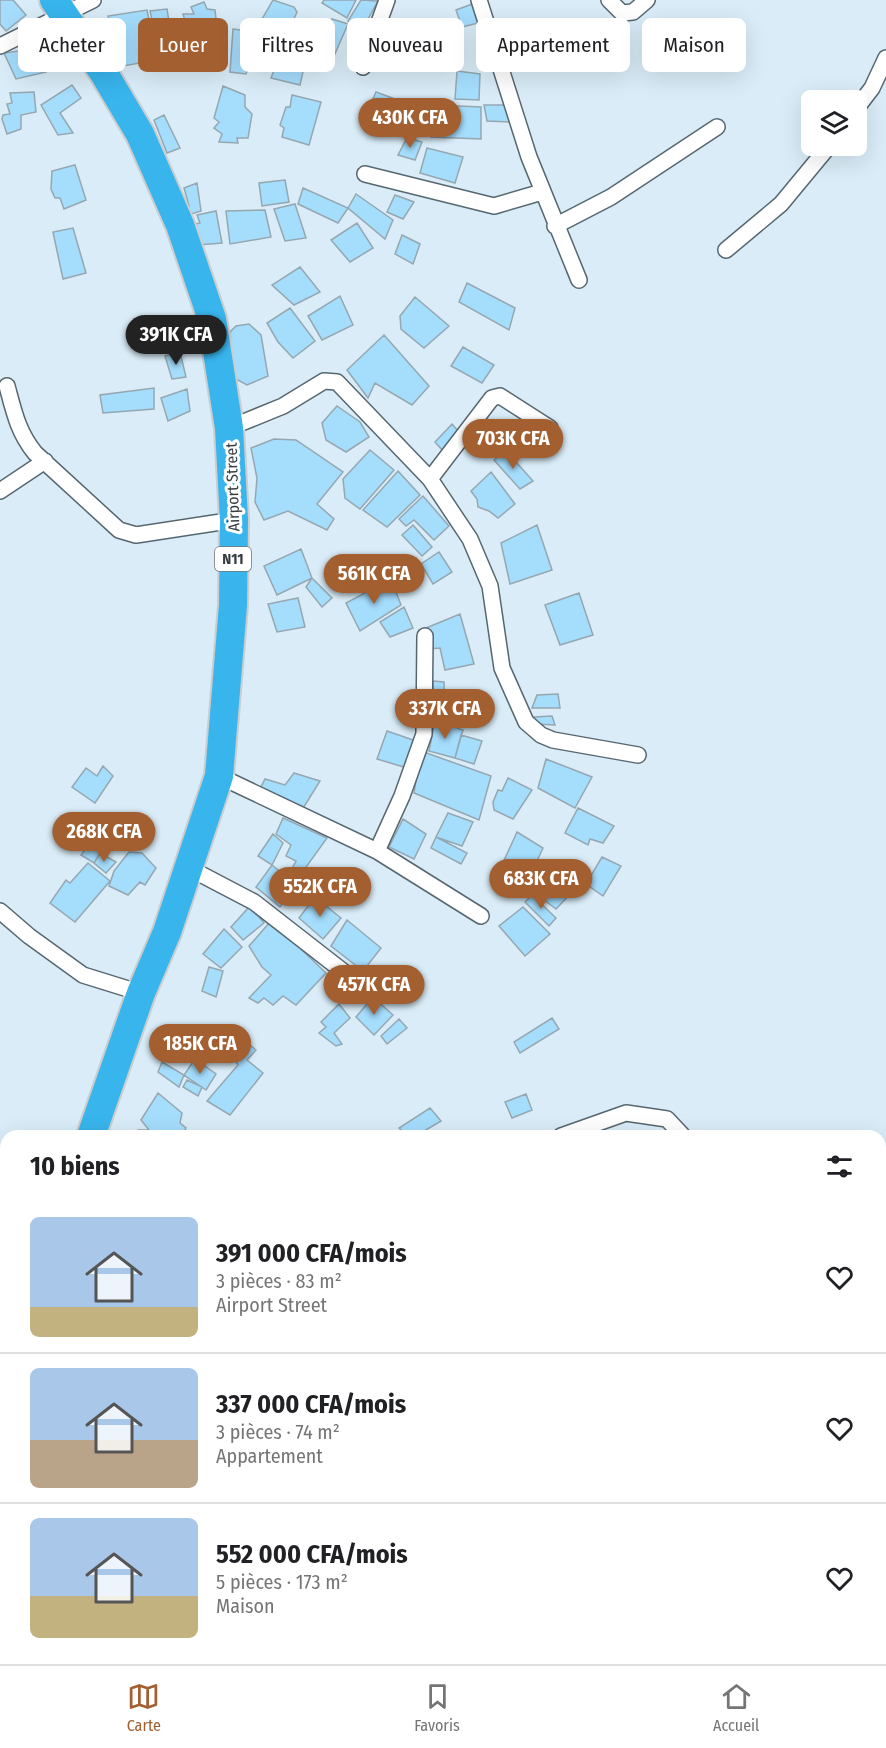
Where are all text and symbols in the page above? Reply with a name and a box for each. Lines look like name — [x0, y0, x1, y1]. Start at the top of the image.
chip: Acheter — [18, 18, 126, 72]
chip: Louer — [138, 18, 228, 72]
chip: Filtres — [240, 18, 335, 72]
chip: Nouveau — [347, 18, 464, 72]
chip: Appartement — [476, 18, 630, 72]
chip: Maison — [642, 18, 746, 72]
map controls — [801, 90, 867, 156]
button: layers — [801, 90, 867, 156]
pin: 430K CFA — [348, 98, 472, 149]
text: 430K CFA — [372, 105, 448, 129]
pin: 391K CFA — [114, 315, 238, 366]
text: 391K CFA — [140, 322, 212, 346]
pin: 703K CFA — [451, 419, 575, 470]
text: 703K CFA — [476, 426, 550, 450]
street label: Airport Street — [221, 441, 244, 532]
road number: N11 — [215, 547, 251, 571]
pin: 561K CFA — [312, 554, 436, 605]
text: 561K CFA — [338, 561, 410, 585]
pin: 337K CFA — [383, 689, 507, 740]
text: 337K CFA — [409, 696, 481, 720]
pin: 268K CFA — [42, 812, 166, 863]
text: 268K CFA — [66, 819, 142, 843]
pin: 683K CFA — [479, 859, 603, 910]
text: 683K CFA — [503, 866, 579, 890]
pin: 552K CFA — [258, 867, 382, 918]
text: 552K CFA — [283, 874, 357, 898]
pin: 457K CFA — [312, 965, 436, 1016]
text: 457K CFA — [338, 972, 410, 996]
pin: 185K CFA — [138, 1024, 262, 1075]
text: 185K CFA — [163, 1031, 237, 1055]
icon: filters — [823, 1150, 856, 1183]
text: 10 biens — [30, 1151, 120, 1182]
text: 391 000 CFA/mois — [216, 1238, 407, 1269]
icon: home — [78, 1241, 150, 1313]
icon: heart — [823, 1261, 856, 1294]
text: 3 pièces · 83 m² — [216, 1269, 342, 1293]
text: Airport Street — [216, 1293, 327, 1317]
text: 337 000 CFA/mois — [216, 1389, 406, 1420]
icon: home — [78, 1392, 150, 1464]
icon: heart — [823, 1412, 856, 1445]
text: 3 pièces · 74 m² — [216, 1420, 340, 1444]
text: Appartement — [216, 1444, 323, 1468]
text: 552 000 CFA/mois — [216, 1539, 408, 1570]
icon: home — [78, 1542, 150, 1614]
icon: heart — [823, 1562, 856, 1595]
text: 5 pièces · 173 m² — [216, 1570, 348, 1594]
text: Maison — [216, 1594, 275, 1618]
tab: Carte — [127, 1680, 161, 1735]
tab: Favoris — [414, 1680, 460, 1735]
tab: Accueil — [713, 1680, 759, 1735]

